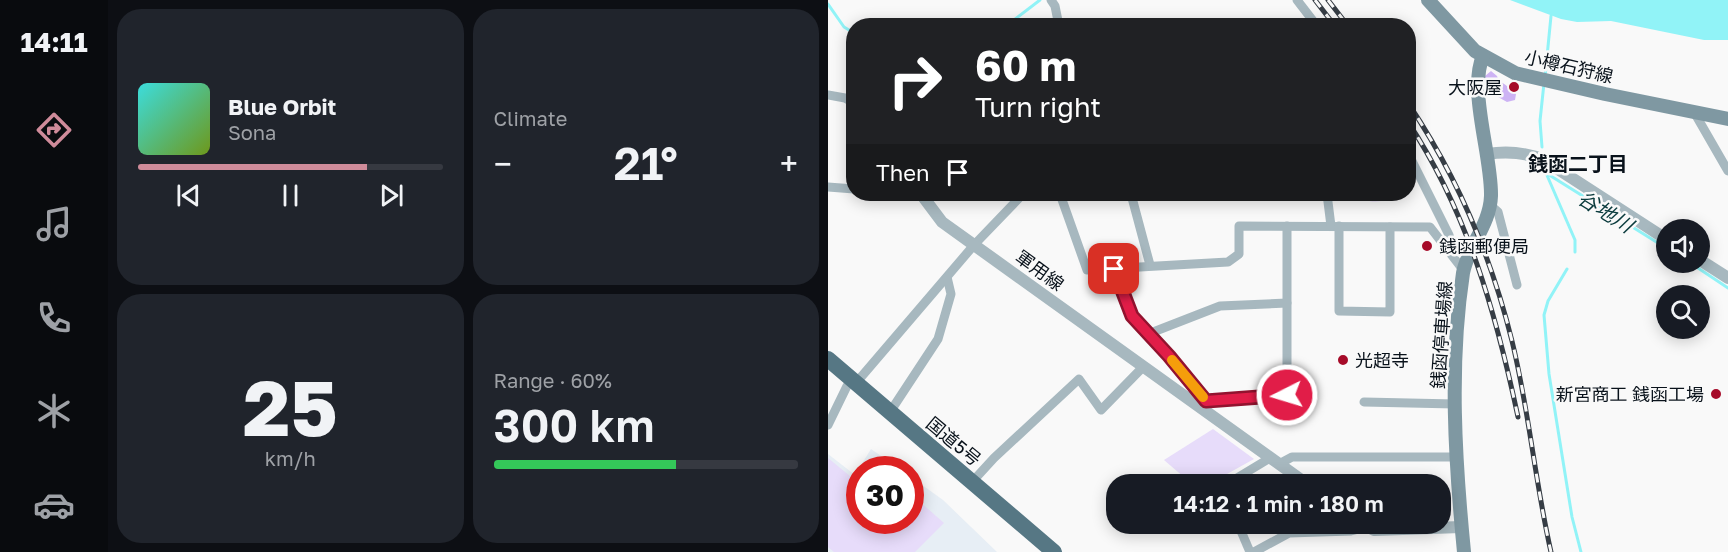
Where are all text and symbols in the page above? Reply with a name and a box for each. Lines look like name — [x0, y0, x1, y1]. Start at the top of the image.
text: 14:11 — [20, 26, 88, 58]
text: 60 m — [975, 40, 1076, 90]
icon: right — [876, 42, 954, 120]
street label: 小樽石狩線 — [1523, 45, 1615, 87]
place label: 大阪屋 — [1448, 76, 1502, 98]
marker: 大阪屋 — [1507, 80, 1521, 94]
text: Turn right — [975, 91, 1101, 123]
text: Blue Orbit — [228, 93, 336, 120]
text: Climate — [494, 106, 567, 130]
icon: directions — [33, 109, 75, 151]
text: Sona — [228, 120, 276, 144]
text: 21° — [614, 136, 678, 190]
text: − — [494, 144, 512, 183]
text: + — [780, 144, 798, 183]
district label: 銭函二丁目 — [1528, 151, 1628, 175]
icon: arrive — [941, 156, 974, 189]
text: Then — [876, 159, 929, 186]
icon: previous — [172, 179, 205, 212]
icon: pause — [274, 179, 307, 212]
icon: next — [375, 179, 408, 212]
water label: 谷地川 — [1574, 185, 1639, 238]
icon: music — [33, 203, 75, 245]
map controls — [1656, 219, 1710, 339]
button: sound — [1656, 219, 1710, 273]
place label: 銭函郵便局 — [1439, 235, 1529, 257]
marker: 銭函郵便局 — [1420, 239, 1434, 253]
pin — [1088, 243, 1139, 294]
street label: 軍用線 — [1012, 245, 1068, 295]
icon: arrive — [1097, 252, 1130, 285]
street label: 銭函停車場線 — [1426, 280, 1456, 390]
button: search — [1656, 285, 1710, 339]
icon: phone — [33, 297, 75, 339]
place label: 光超寺 — [1355, 349, 1409, 371]
marker: 光超寺 — [1336, 353, 1350, 367]
text: 25 — [243, 360, 338, 453]
position arrow — [1255, 363, 1319, 427]
text: Range · 60% — [494, 368, 612, 392]
place label: 新宮商工 銭函工場 — [1556, 383, 1704, 405]
marker: 新宮商工 銭函工場 — [1709, 387, 1723, 401]
icon: climate — [33, 390, 75, 432]
text: 300 km — [494, 398, 655, 452]
street label: 国道5号 — [922, 412, 986, 470]
text: km/h — [265, 446, 316, 470]
speed limit sign: 30 — [846, 456, 924, 534]
icon: car — [33, 484, 75, 526]
text: 14:12 · 1 min · 180 m — [1173, 490, 1384, 517]

